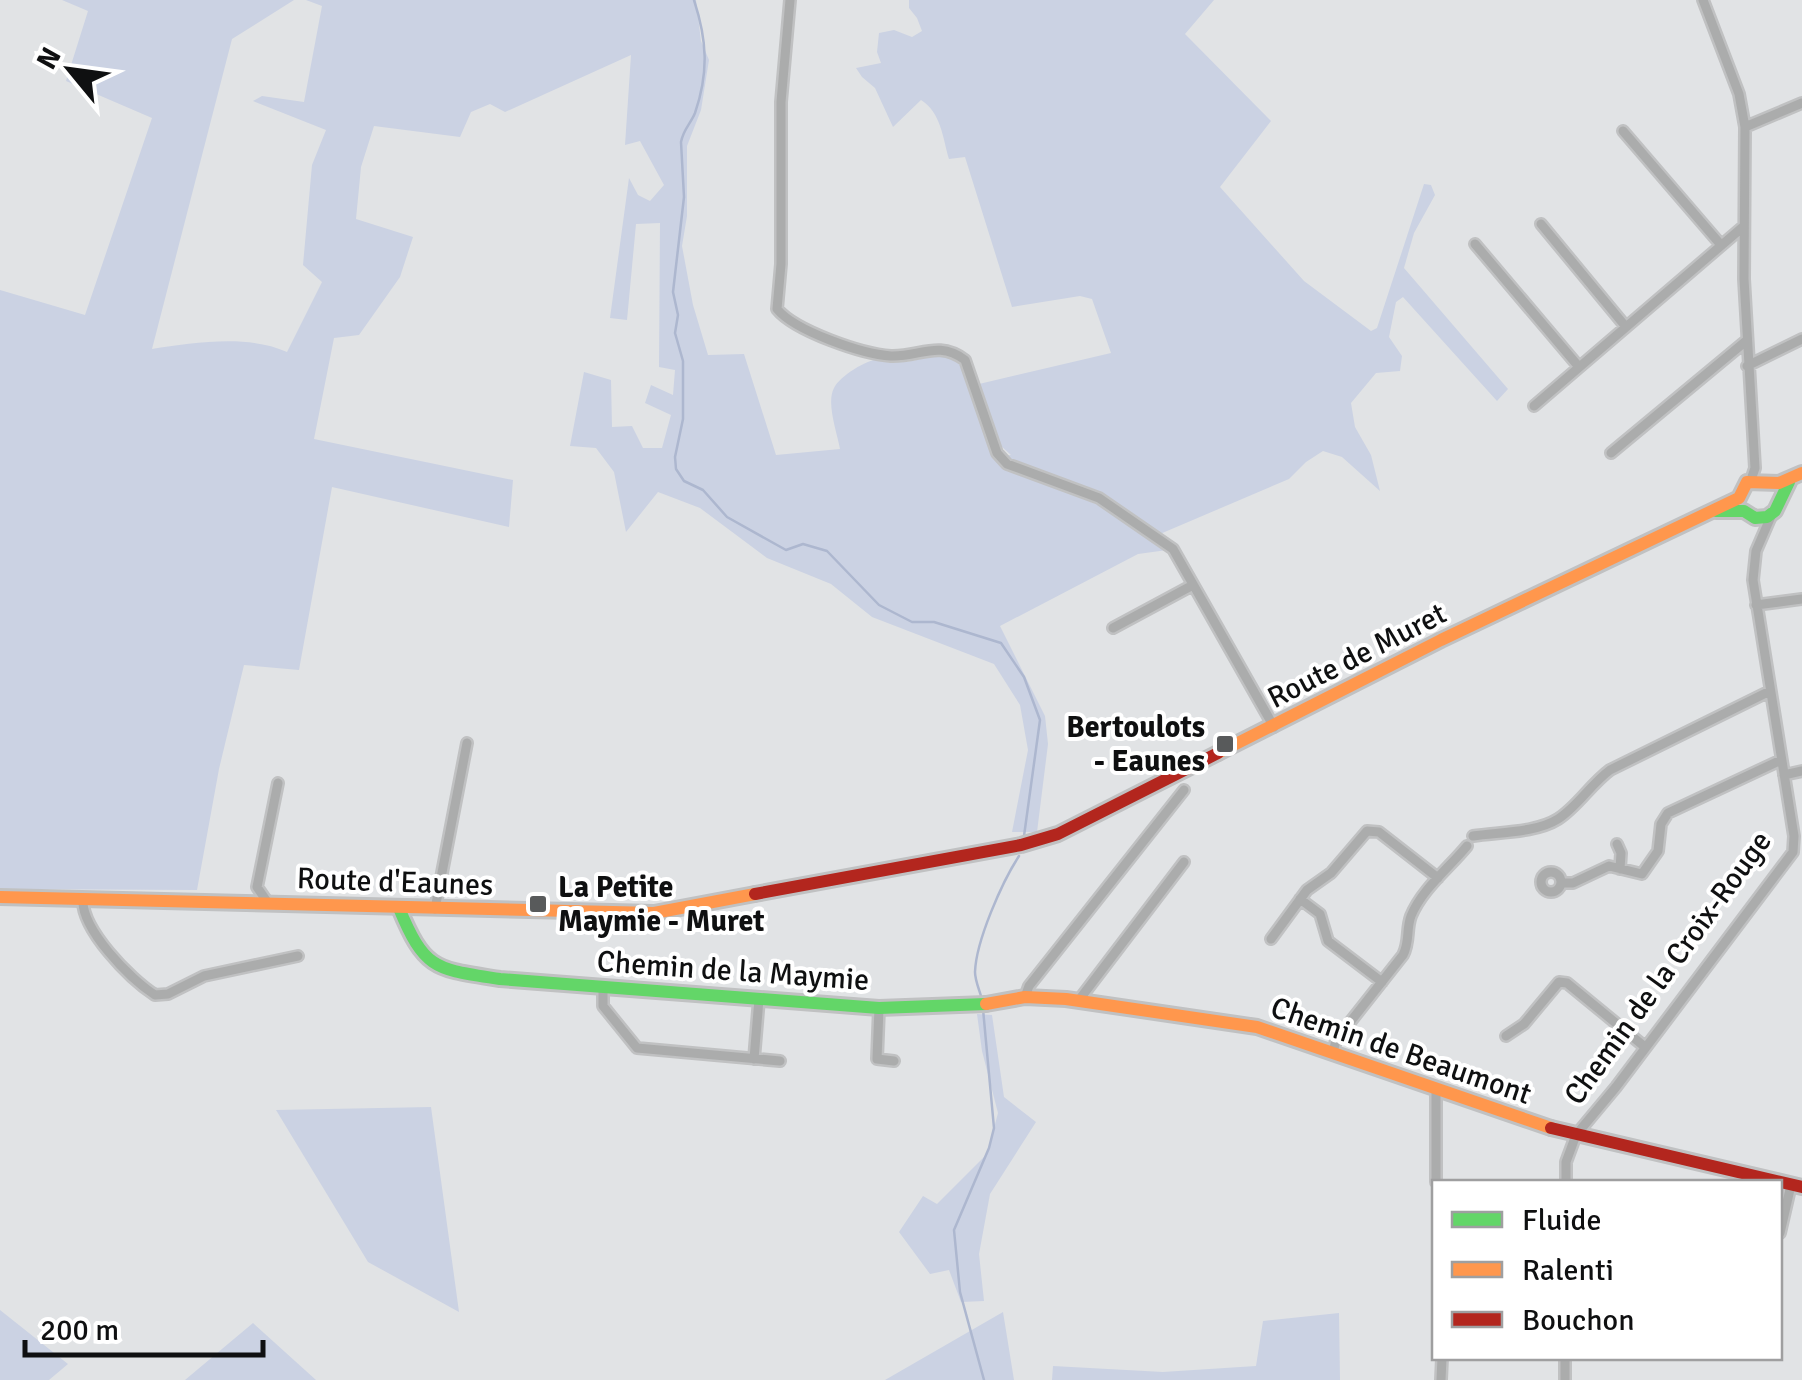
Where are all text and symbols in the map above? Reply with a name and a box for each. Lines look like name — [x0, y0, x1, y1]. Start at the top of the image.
north arrow — [20, 20, 120, 120]
text: N — [29, 42, 69, 75]
street label: Route de Muret — [1261, 595, 1453, 717]
place label: Bertoulots - Eaunes — [1066, 709, 1205, 780]
marker: Bertoulots - Eaunes — [1214, 733, 1236, 755]
street label: Chemin de la Croix-Rouge — [1556, 824, 1780, 1112]
street label: Route d'Eaunes — [296, 860, 494, 904]
place label: La Petite Maymie - Muret — [558, 869, 765, 940]
marker: La Petite Maymie - Muret — [527, 893, 549, 915]
street label: Chemin de la Maymie — [596, 943, 870, 999]
street label: Chemin de Beaumont — [1266, 989, 1536, 1113]
legend — [1432, 1180, 1782, 1360]
text: Fluide — [1522, 1202, 1601, 1239]
text: Ralenti — [1522, 1252, 1614, 1289]
scale bar — [25, 1295, 262, 1357]
text: Bouchon — [1522, 1302, 1635, 1339]
text: 200 m — [40, 1312, 119, 1349]

